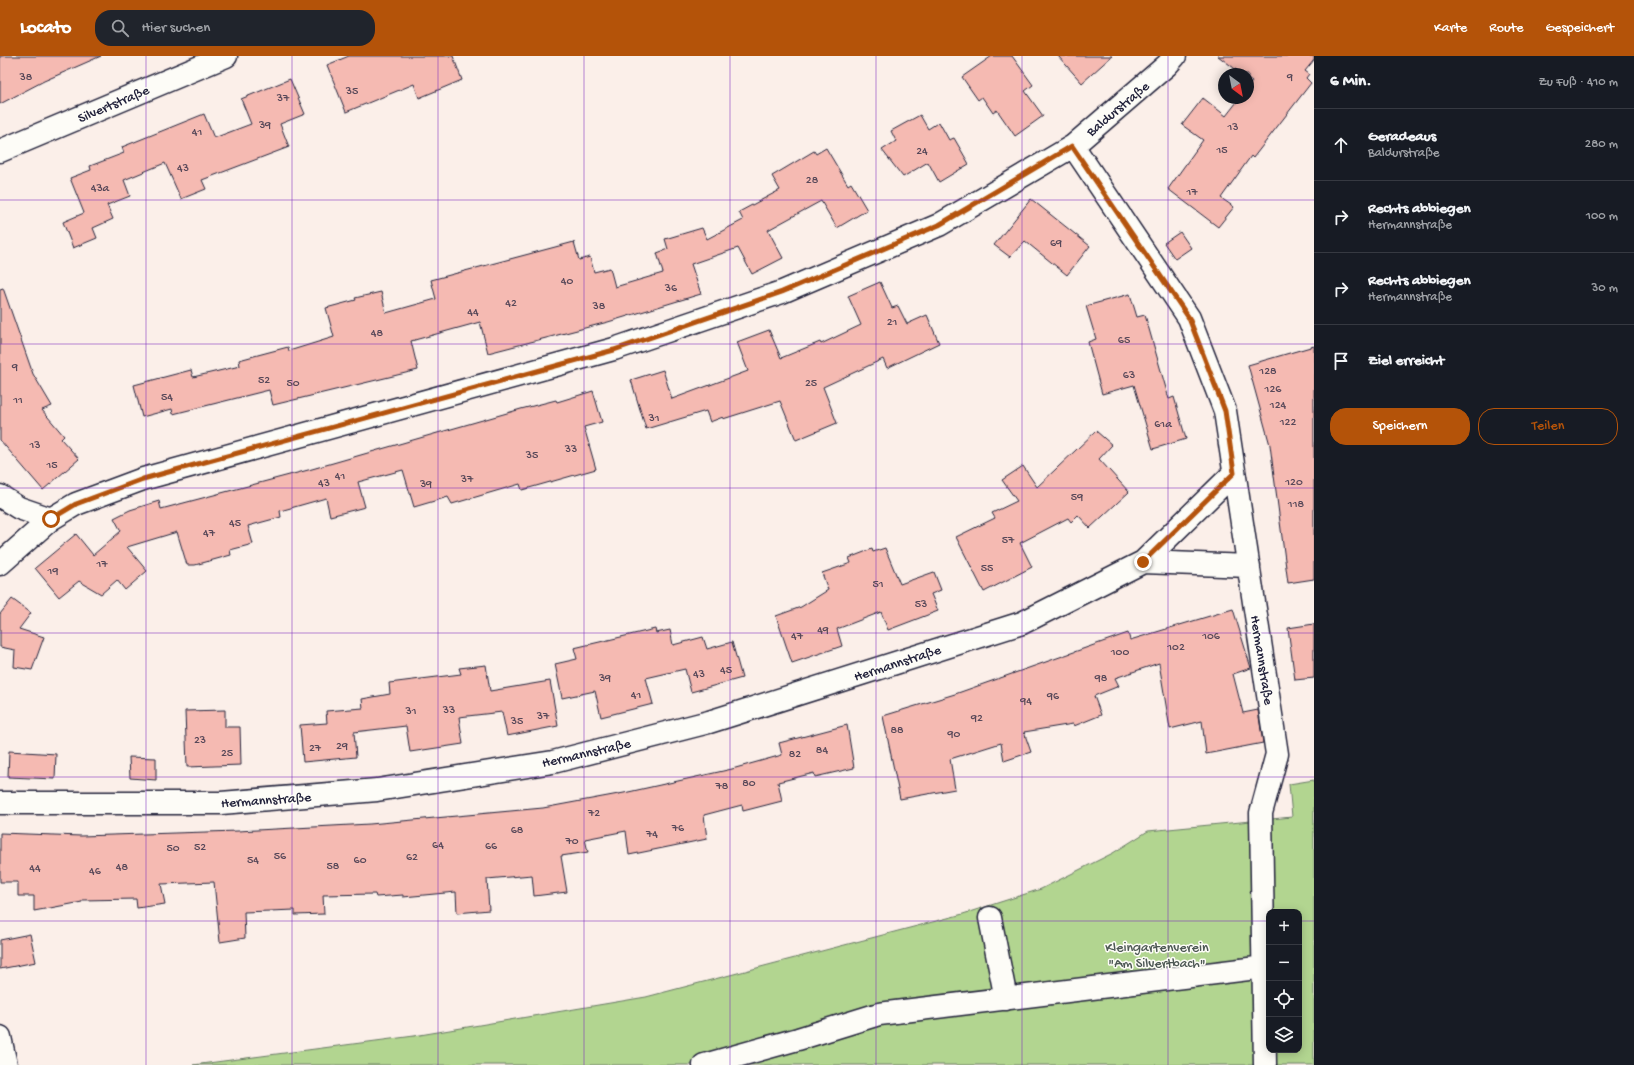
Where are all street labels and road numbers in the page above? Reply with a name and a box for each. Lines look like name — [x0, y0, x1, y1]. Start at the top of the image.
street label: Baldurstraße — [1083, 78, 1154, 142]
street label: Silvertstraße — [76, 82, 153, 128]
street label: Hermannstraße — [1245, 614, 1276, 707]
street label: Hermannstraße — [852, 642, 944, 686]
street label: Hermannstraße — [541, 736, 633, 773]
street label: Hermannstraße — [220, 790, 313, 813]

